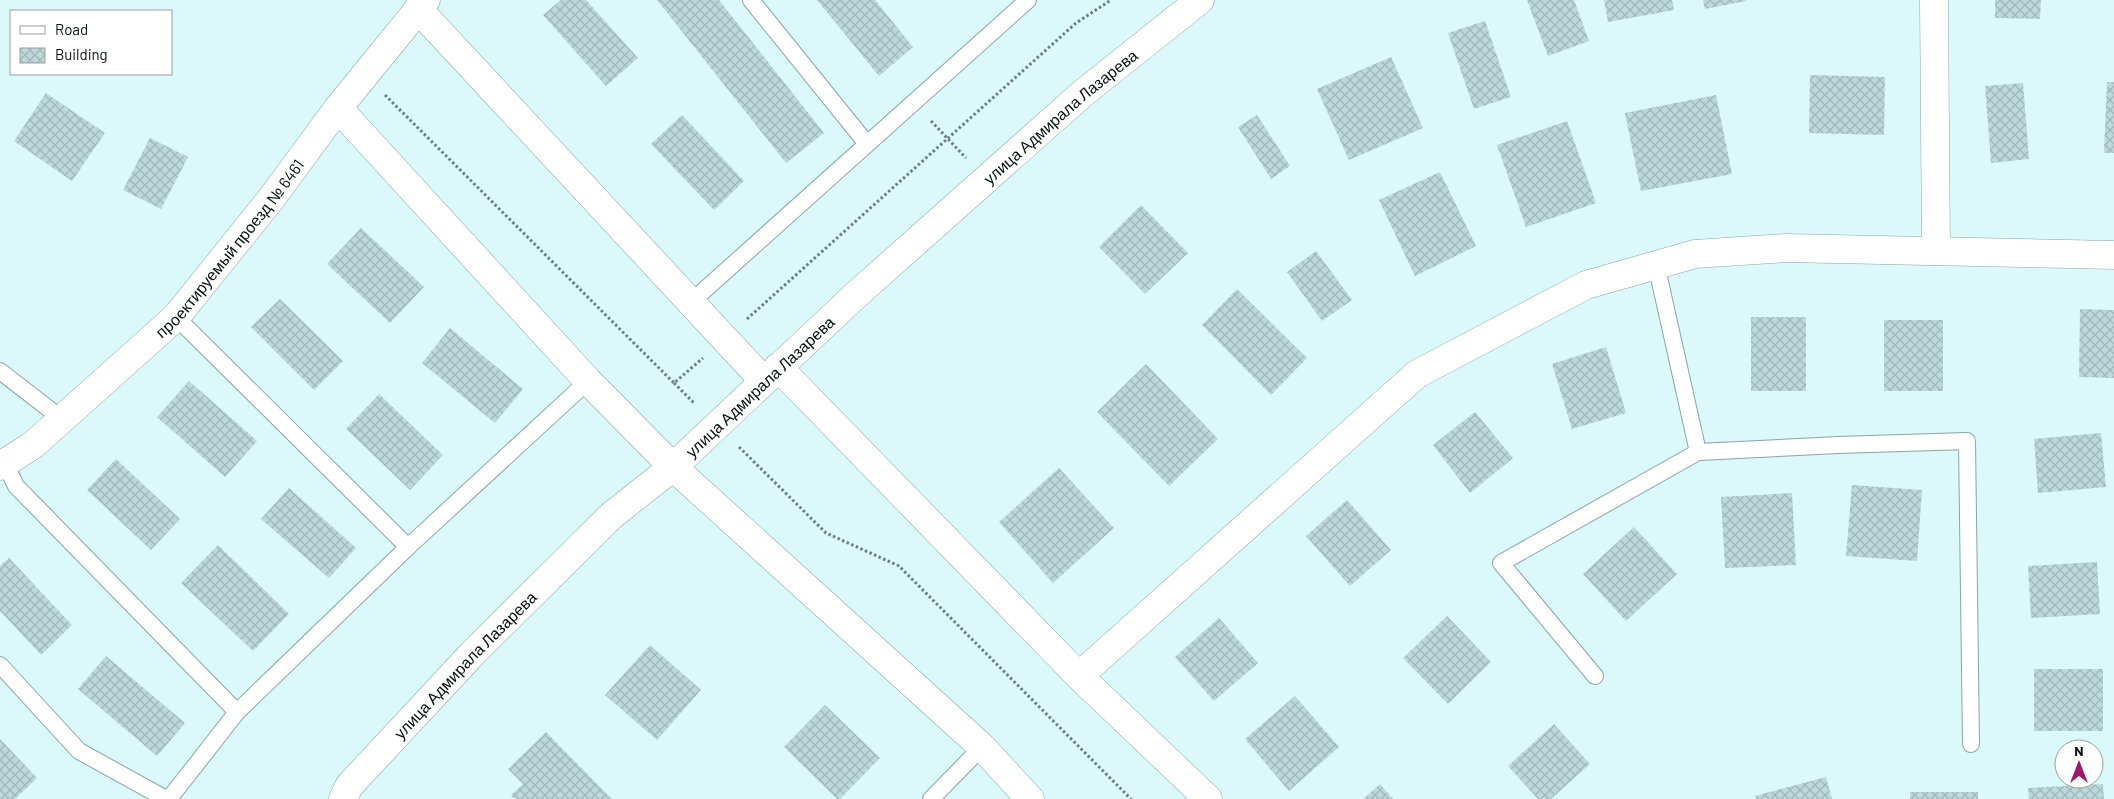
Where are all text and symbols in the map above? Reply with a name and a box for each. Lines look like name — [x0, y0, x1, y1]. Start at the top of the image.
legend — [10, 10, 172, 75]
text: Road — [55, 20, 88, 38]
text: Building — [55, 45, 108, 63]
street label: улица Адмирала Лазарева — [979, 45, 1141, 187]
street label: проектируемый проезд № 6461 — [151, 155, 307, 341]
street label: улица Адмирала Лазарева — [681, 311, 838, 460]
street label: улица Адмирала Лазарева — [389, 587, 540, 742]
north arrow — [2054, 739, 2104, 789]
text: N — [2074, 742, 2084, 759]

